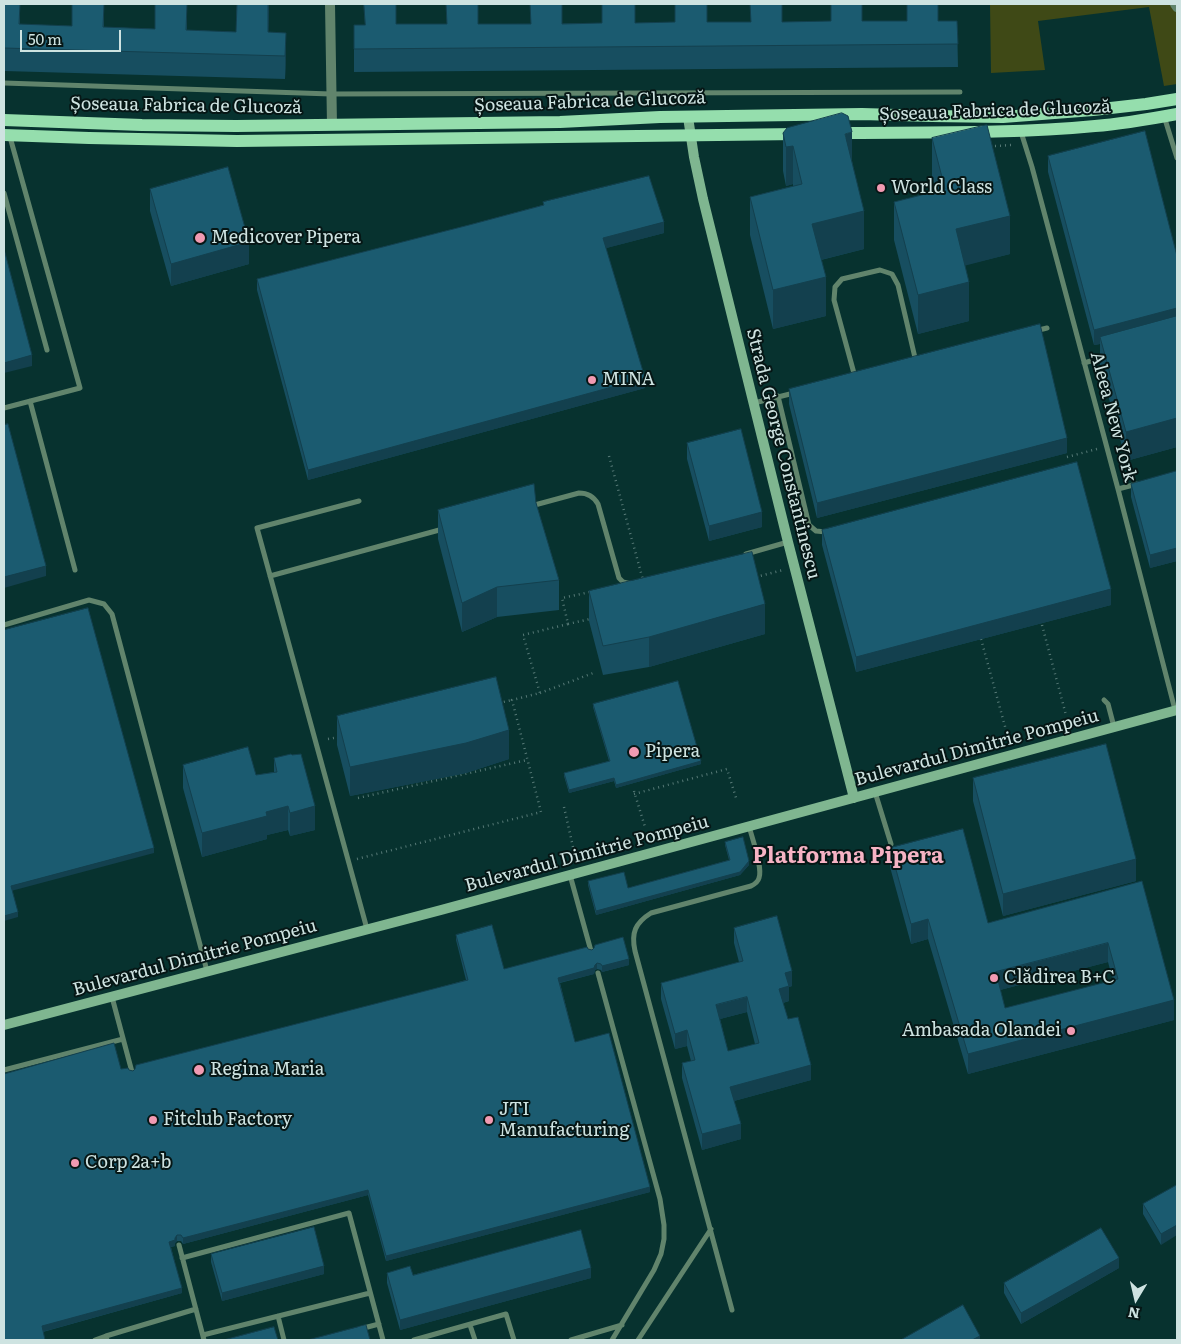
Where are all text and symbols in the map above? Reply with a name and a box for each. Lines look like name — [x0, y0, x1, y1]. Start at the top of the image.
scale bar — [22, 20, 124, 52]
text: 50 m — [28, 27, 62, 50]
street label: Șoseaua Fabrica de Glucoză — [474, 87, 706, 117]
street label: Șoseaua Fabrica de Glucoză — [70, 93, 302, 119]
street label: Șoseaua Fabrica de Glucoză — [879, 96, 1111, 126]
place label: World Class — [891, 177, 992, 199]
marker: World Class — [875, 182, 887, 194]
place label: Medicover Pipera — [211, 227, 361, 249]
marker: Medicover Pipera — [193, 231, 207, 245]
street label: Strada George Constantinescu — [741, 326, 825, 582]
street label: Aleea New York — [1085, 349, 1141, 485]
place label: MINA — [602, 369, 655, 391]
marker: MINA — [586, 374, 598, 386]
street label: Bulevardul Dimitrie Pompeiu — [853, 705, 1101, 791]
place label: Pipera — [645, 741, 700, 763]
marker: Pipera — [627, 745, 641, 759]
street label: Bulevardul Dimitrie Pompeiu — [463, 811, 711, 897]
district label: Platforma Pipera — [752, 844, 944, 870]
street label: Bulevardul Dimitrie Pompeiu — [71, 915, 319, 1001]
place label: Clădirea B+C — [1004, 967, 1115, 989]
marker: Clădirea B+C — [988, 972, 1000, 984]
place label: Ambasada Olandei — [902, 1020, 1061, 1042]
marker: Ambasada Olandei — [1065, 1025, 1077, 1037]
place label: Regina Maria — [210, 1059, 325, 1081]
marker: Regina Maria — [192, 1063, 206, 1077]
place label: JTI Manufacturing — [499, 1099, 629, 1142]
place label: Fitclub Factory — [163, 1109, 292, 1131]
marker: Fitclub Factory — [147, 1114, 159, 1126]
marker: JTI Manufacturing — [483, 1114, 495, 1126]
place label: Corp 2a+b — [85, 1152, 171, 1174]
marker: Corp 2a+b — [69, 1157, 81, 1169]
north arrow — [1111, 1274, 1161, 1324]
text: N — [1126, 1303, 1141, 1325]

